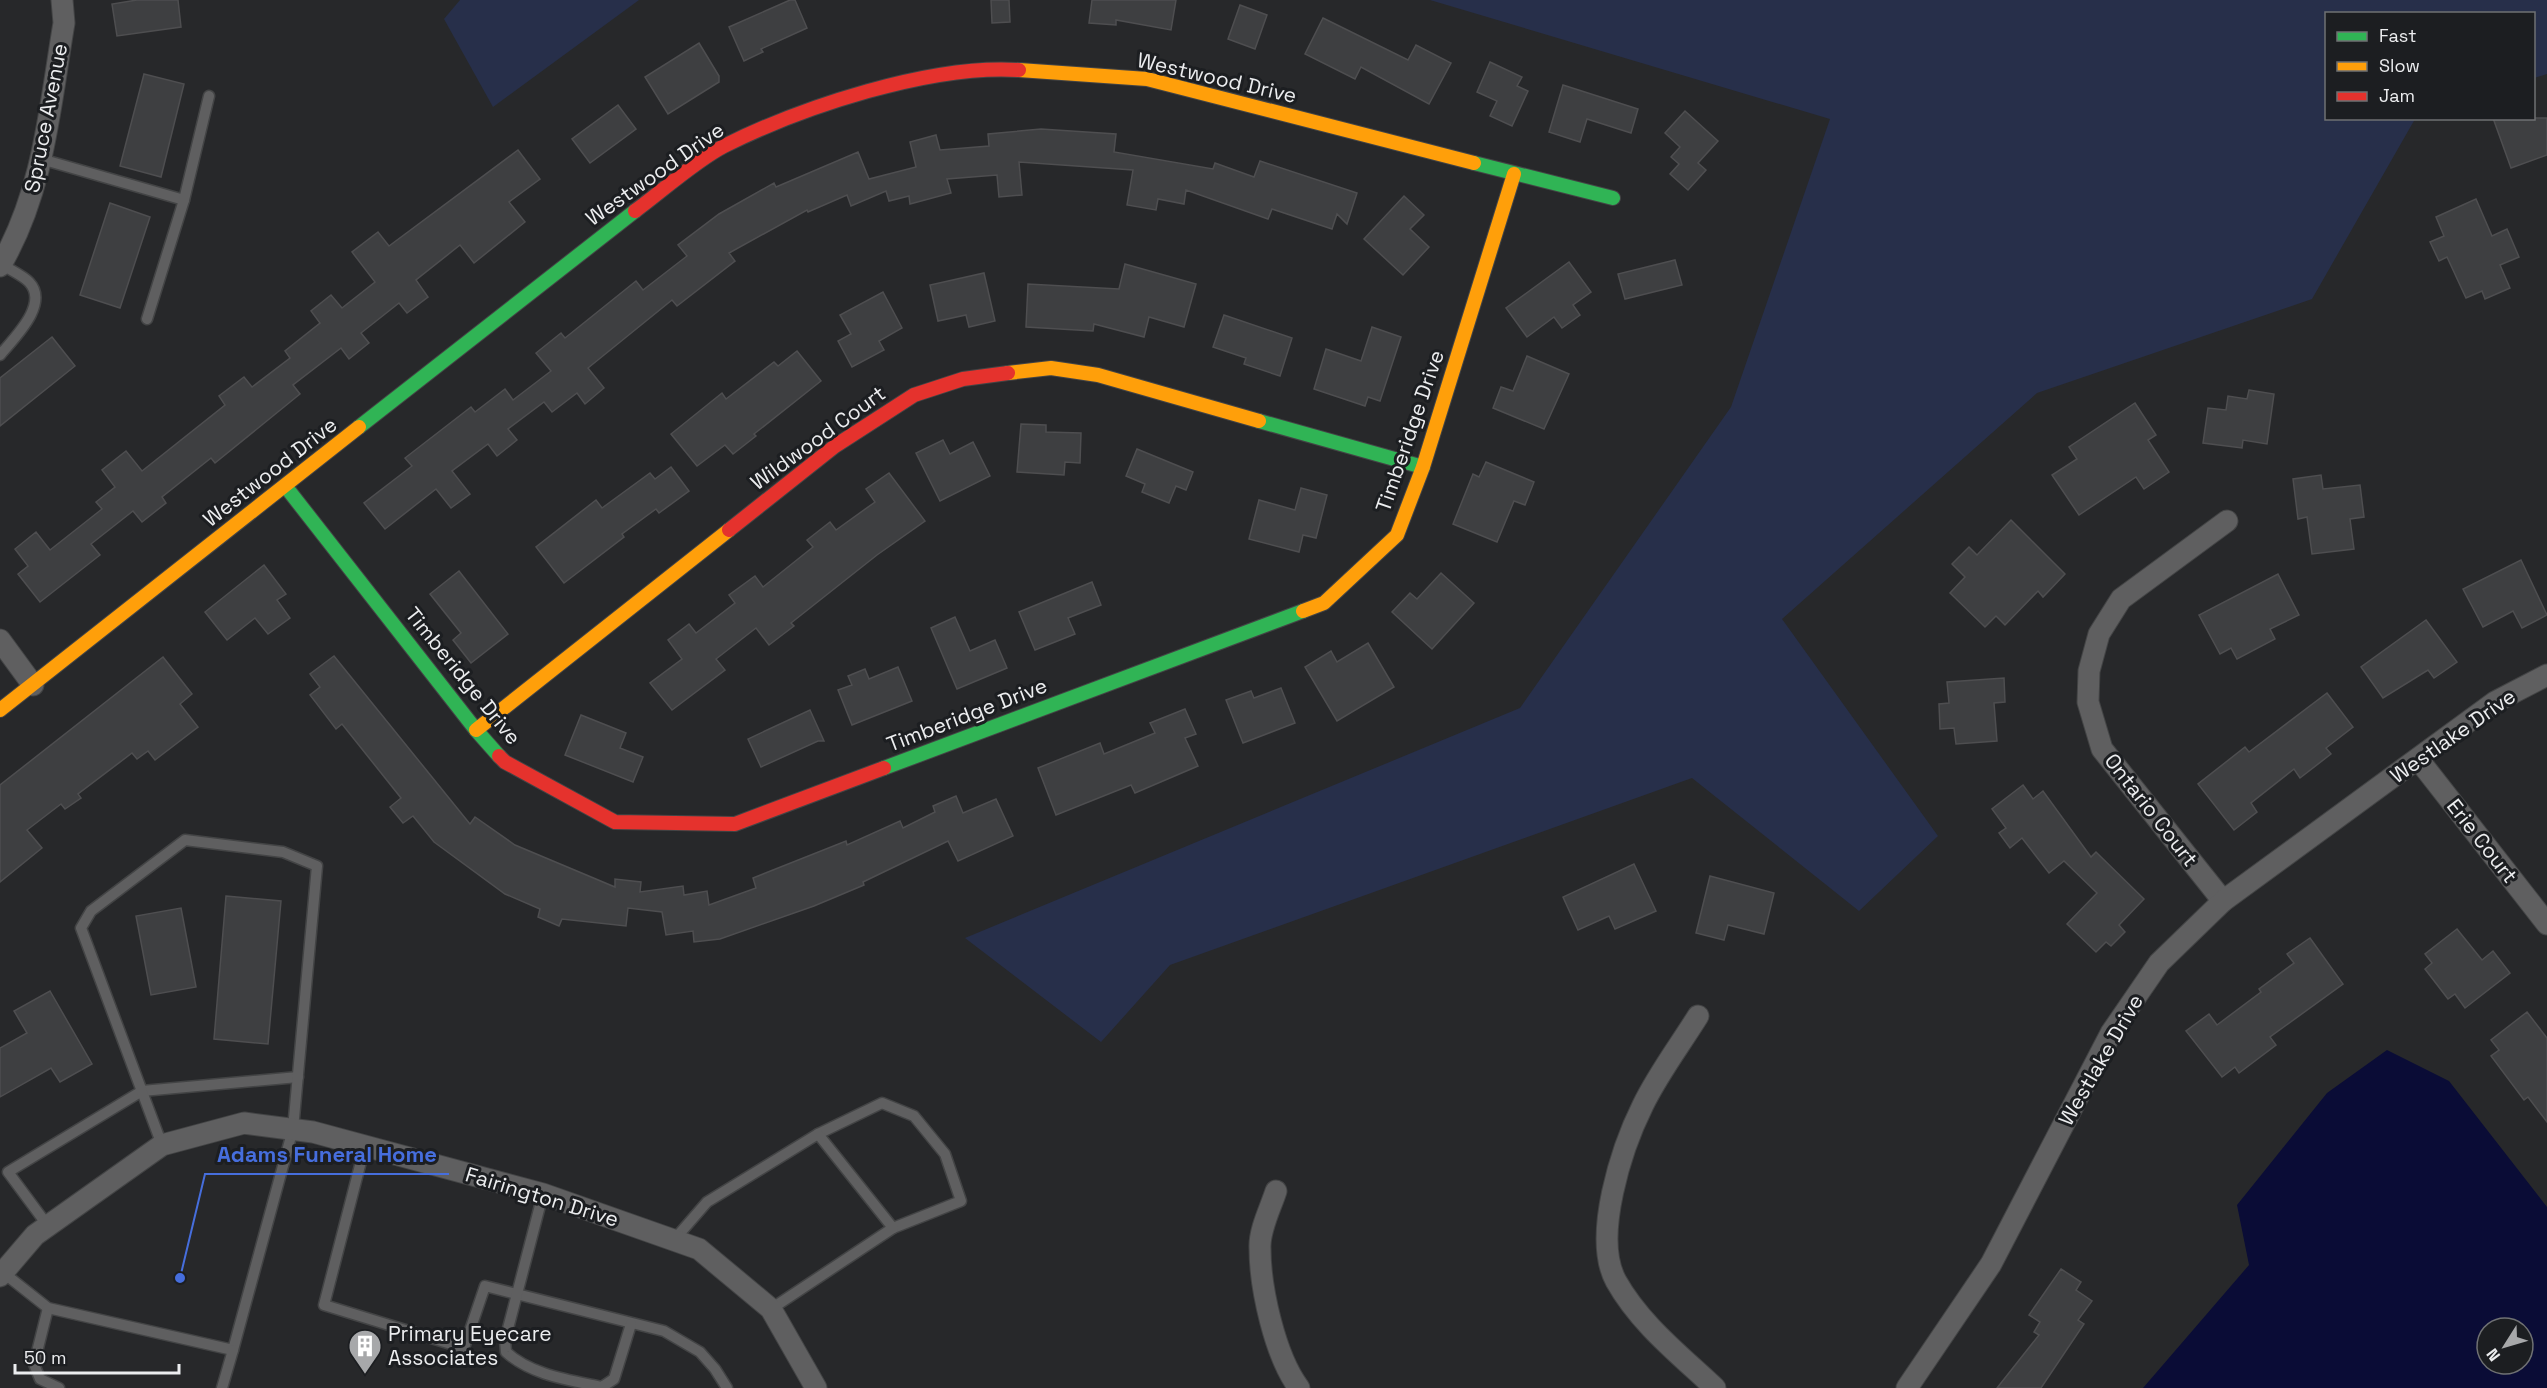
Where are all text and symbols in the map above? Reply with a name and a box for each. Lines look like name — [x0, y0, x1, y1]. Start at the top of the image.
legend — [2325, 12, 2535, 120]
text: Fast — [2379, 24, 2416, 47]
street label: Spruce Avenue — [18, 41, 73, 195]
street label: Westwood Drive — [1135, 46, 1299, 109]
text: Slow — [2379, 54, 2420, 77]
text: Jam — [2379, 84, 2415, 107]
street label: Westwood Drive — [580, 116, 729, 231]
street label: Timberidge Drive — [1369, 346, 1450, 515]
street label: Wildwood Court — [745, 379, 891, 496]
street label: Westwood Drive — [197, 411, 342, 532]
street label: Timberidge Drive — [400, 601, 527, 750]
street label: Timberidge Drive — [883, 672, 1051, 758]
street label: Westlake Drive — [2385, 682, 2521, 789]
street label: Ontario Court — [2099, 748, 2204, 872]
street label: Erie Court — [2441, 793, 2524, 888]
street label: Westlake Drive — [2052, 989, 2149, 1130]
callout: Adams Funeral Home — [205, 1134, 449, 1174]
text: Adams Funeral Home — [217, 1140, 437, 1168]
street label: Fairington Drive — [462, 1160, 622, 1233]
north arrow — [2475, 1316, 2535, 1376]
place label: Primary Eyecare Associates — [388, 1320, 552, 1371]
building icon: Primary Eyecare Associates — [347, 1328, 383, 1375]
scale bar — [15, 1337, 178, 1375]
text: N — [2482, 1344, 2505, 1365]
text: 50 m — [24, 1346, 66, 1369]

